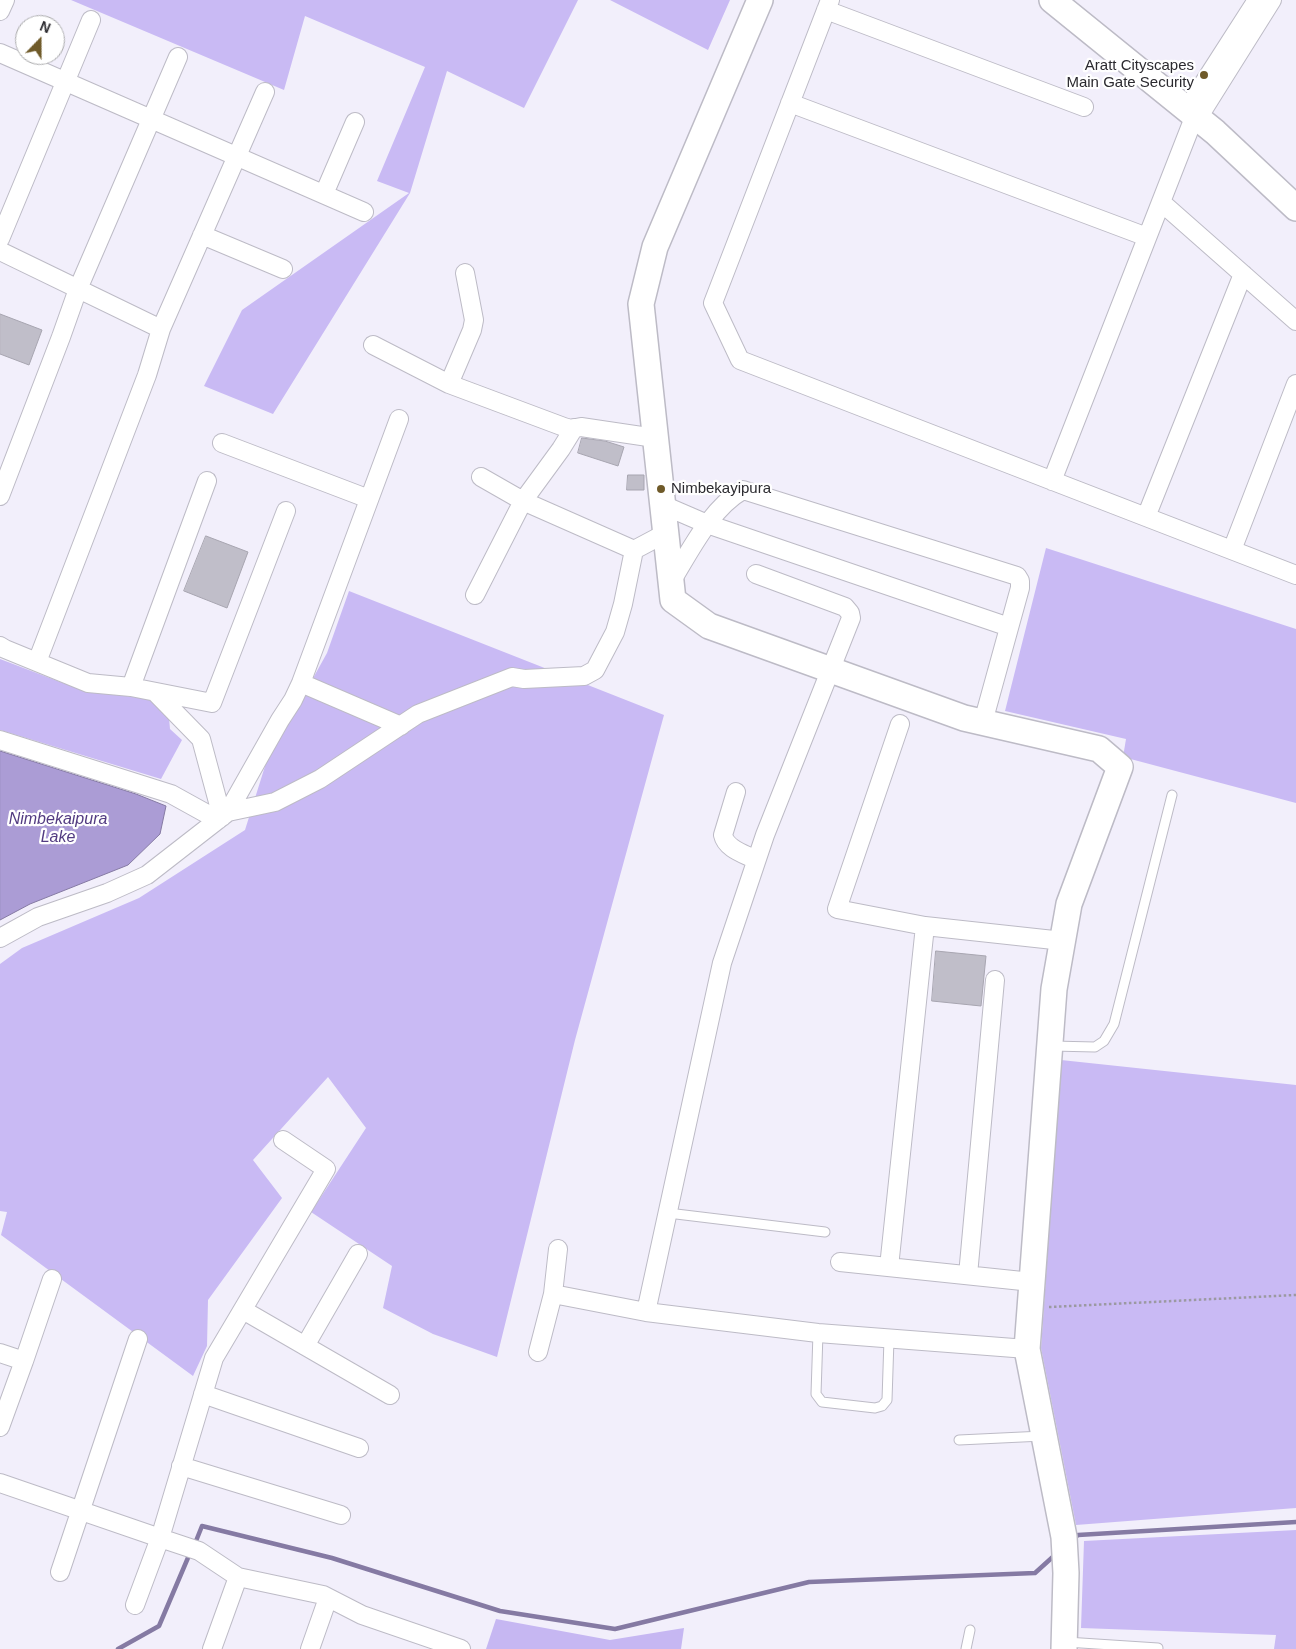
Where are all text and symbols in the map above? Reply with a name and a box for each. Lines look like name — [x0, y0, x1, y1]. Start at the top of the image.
north arrow — [15, 15, 65, 65]
text: N — [38, 18, 53, 36]
place label: Aratt Cityscapes Main Gate Security — [1066, 57, 1194, 92]
marker: Aratt Cityscapes Main Gate Security — [1198, 69, 1210, 81]
place label: Nimbekayipura — [671, 480, 771, 498]
marker: Nimbekayipura — [655, 483, 667, 495]
water label: Nimbekaipura Lake — [9, 810, 107, 848]

